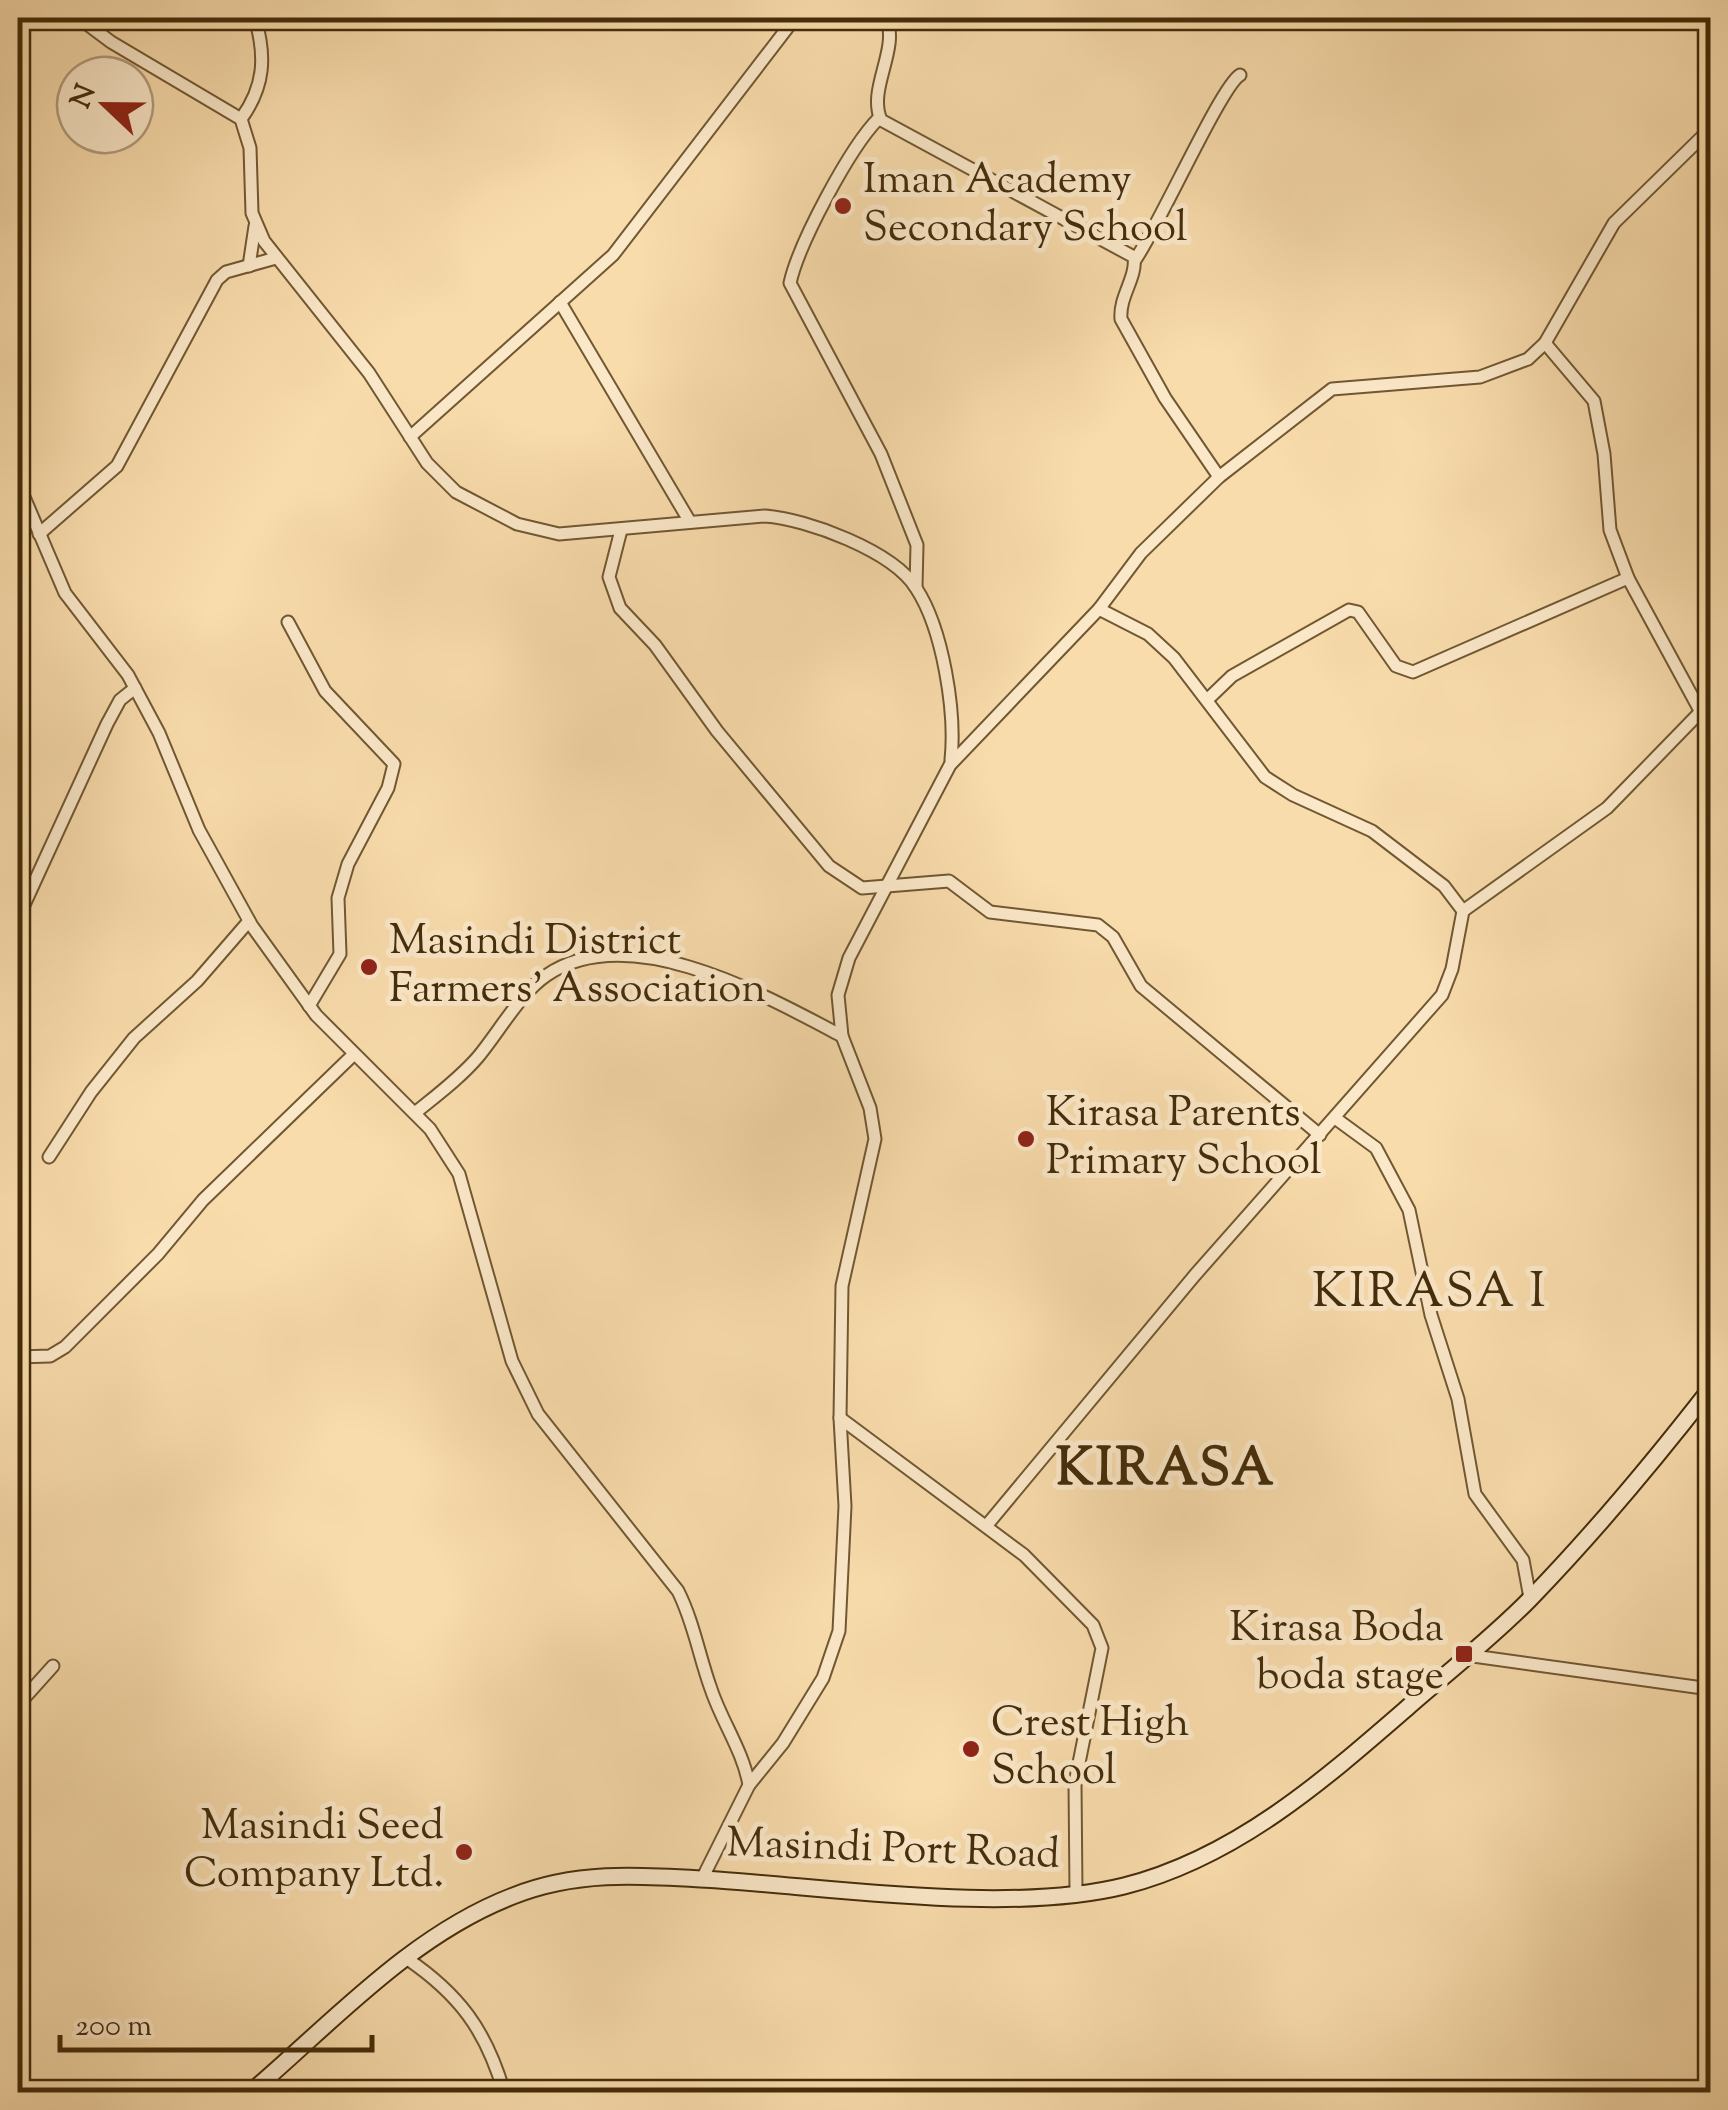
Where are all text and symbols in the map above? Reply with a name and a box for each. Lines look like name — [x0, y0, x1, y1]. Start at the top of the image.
north arrow — [55, 55, 155, 155]
text: N — [62, 79, 107, 115]
place label: Iman Academy Secondary School — [863, 152, 1188, 260]
marker: Iman Academy Secondary School — [832, 195, 854, 217]
place label: Masindi District Farmers' Association — [389, 913, 766, 1021]
marker: Masindi District Farmers' Association — [358, 956, 380, 978]
place label: Kirasa Parents Primary School — [1046, 1085, 1321, 1193]
marker: Kirasa Parents Primary School — [1015, 1128, 1037, 1150]
district label: KIRASA I — [1312, 1260, 1548, 1329]
district label: KIRASA — [1056, 1434, 1276, 1509]
place label: Kirasa Boda boda stage — [1229, 1600, 1444, 1708]
marker: Kirasa Boda boda stage — [1453, 1643, 1475, 1665]
place label: Crest High School — [991, 1695, 1190, 1803]
marker: Crest High School — [960, 1738, 982, 1760]
place label: Masindi Seed Company Ltd. — [184, 1798, 444, 1906]
street label: Masindi Port Road — [725, 1815, 1061, 1887]
marker: Masindi Seed Company Ltd. — [453, 1841, 475, 1863]
scale bar — [60, 1990, 372, 2052]
text: 200 m — [75, 2006, 152, 2049]

